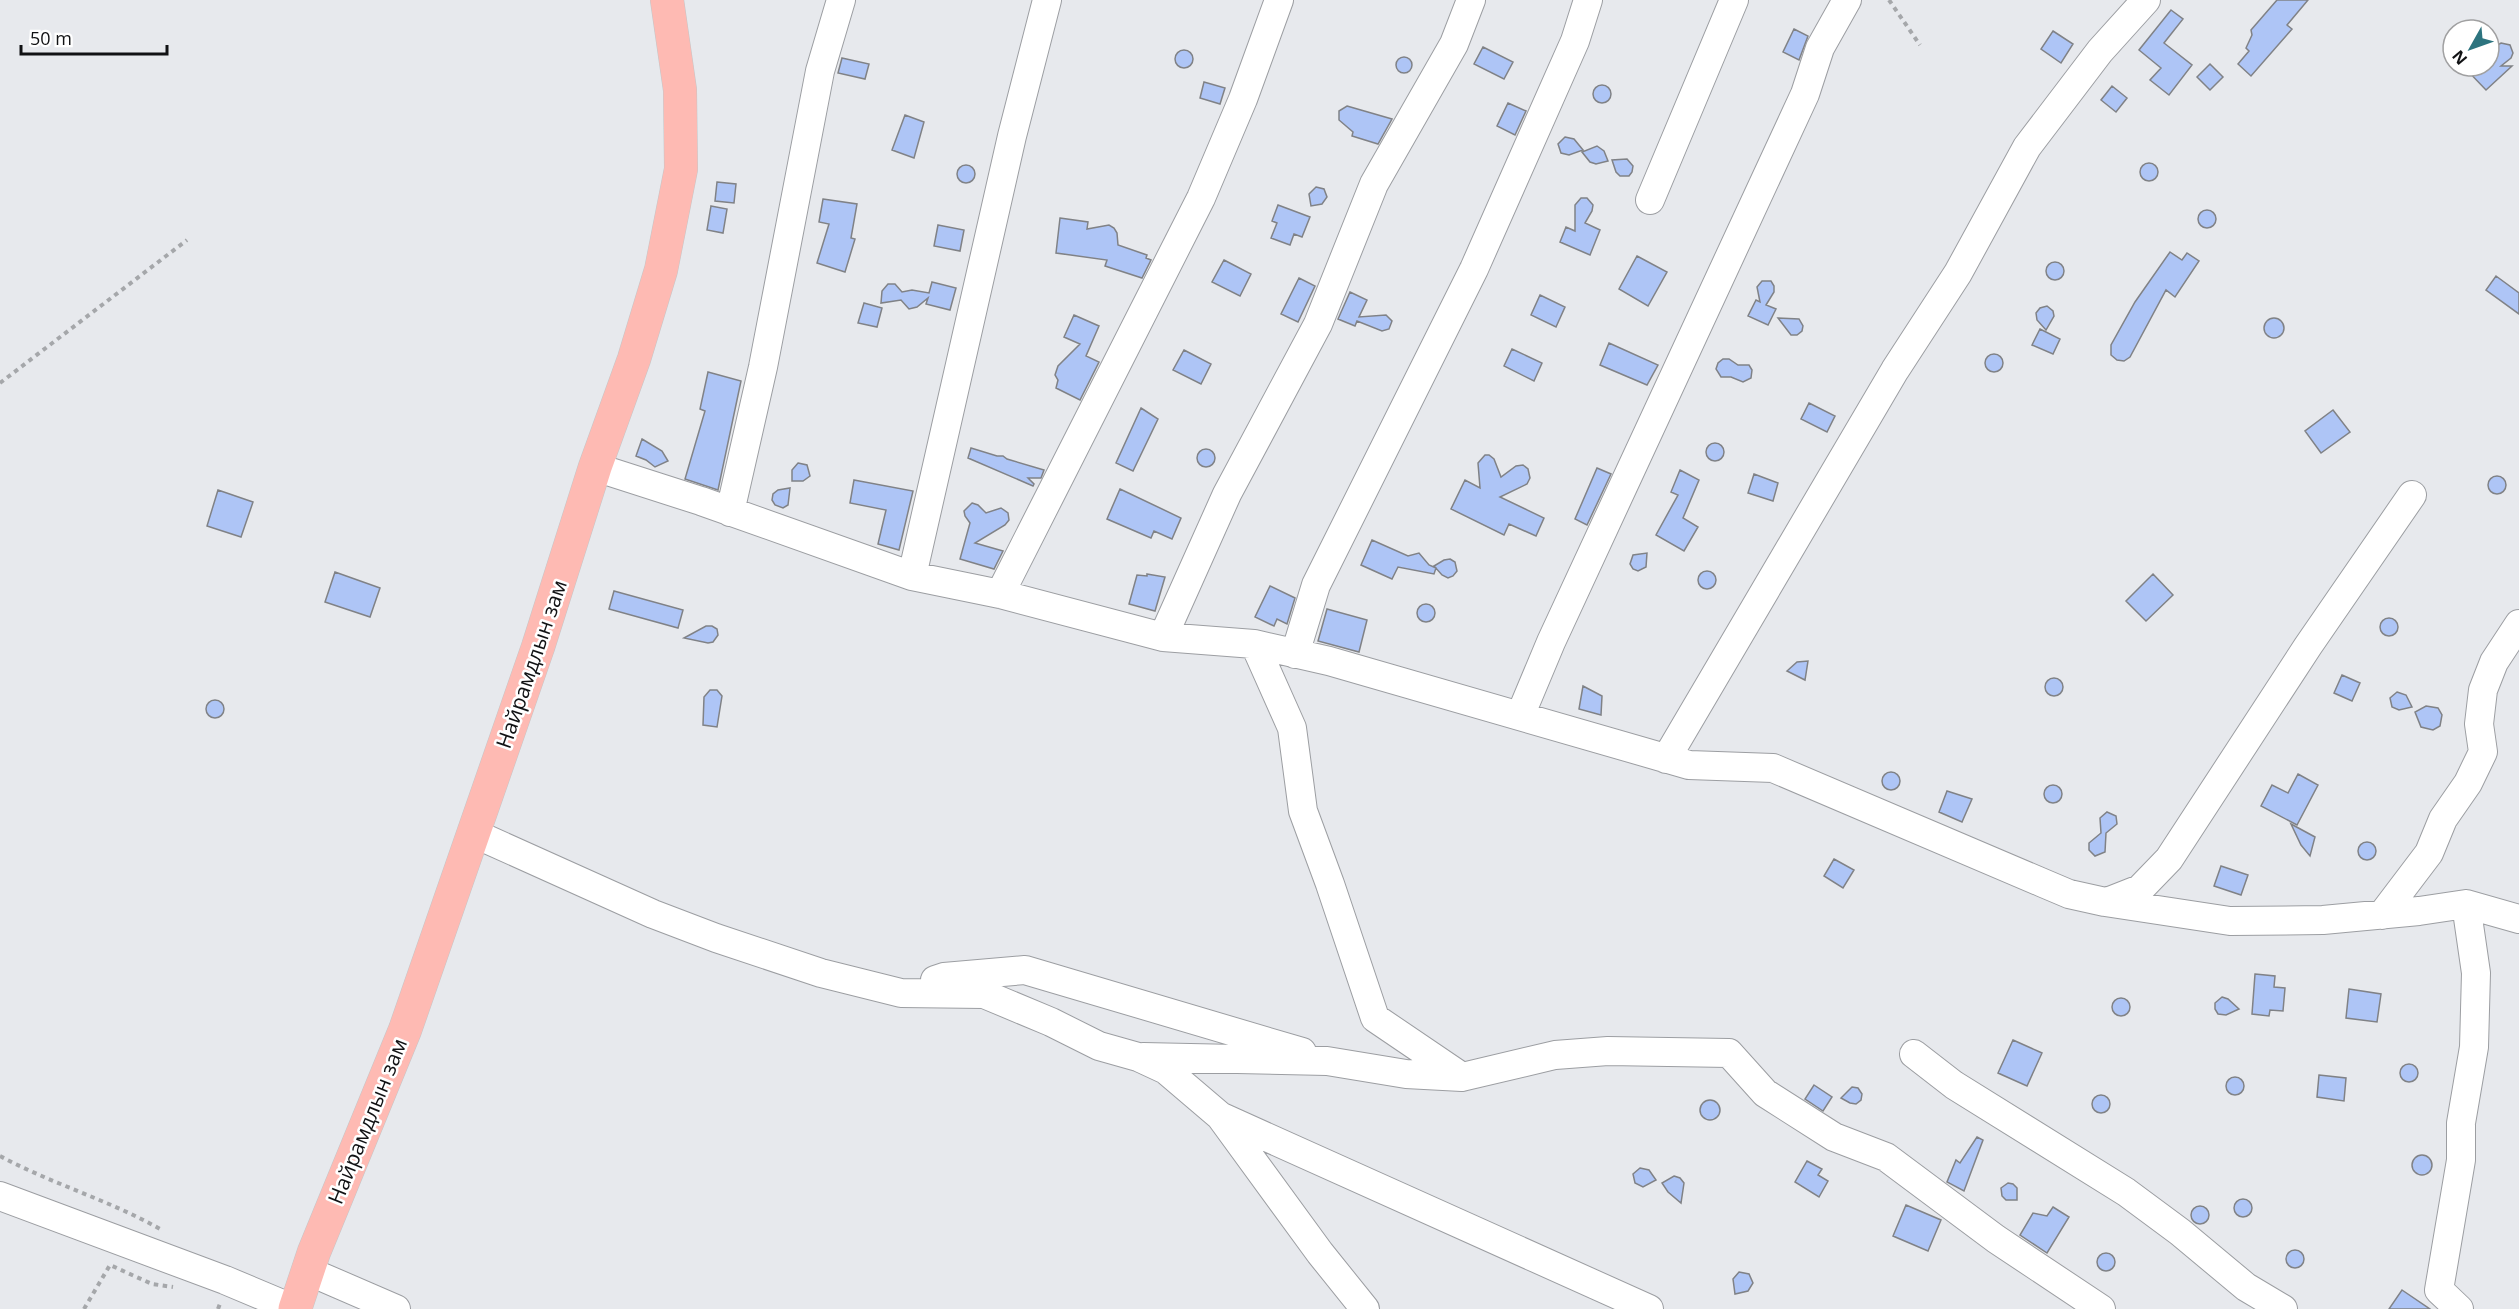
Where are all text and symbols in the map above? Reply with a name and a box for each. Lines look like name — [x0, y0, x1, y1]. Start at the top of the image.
scale bar — [21, 18, 166, 56]
north arrow — [2441, 18, 2501, 78]
text: 50 m — [30, 26, 72, 50]
text: N — [2447, 46, 2472, 70]
street label: Найрамдлын зам — [489, 576, 573, 752]
street label: Найрамдлын зам — [321, 1034, 413, 1208]

